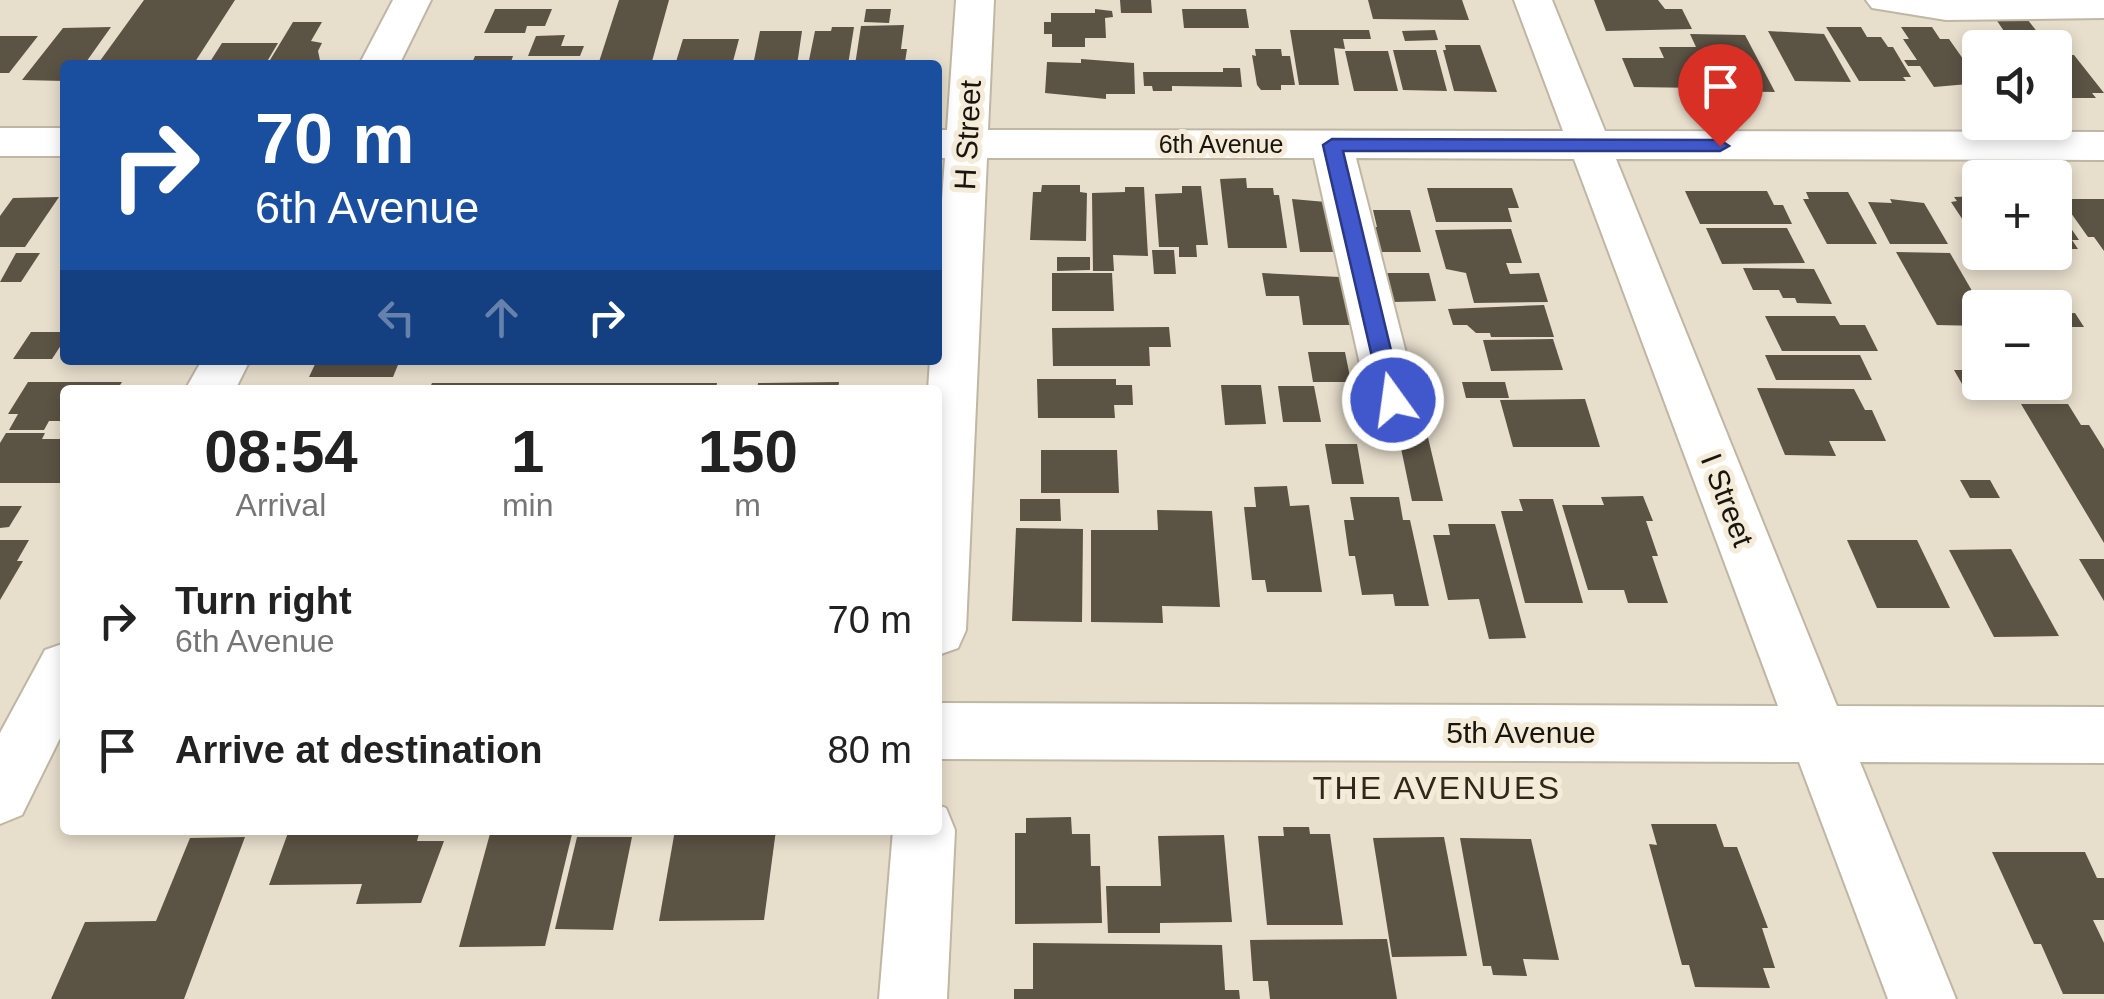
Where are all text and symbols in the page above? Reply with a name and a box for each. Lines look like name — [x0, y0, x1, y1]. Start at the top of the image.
map controls — [1962, 30, 2072, 400]
button: sound — [1962, 30, 2072, 140]
pin — [1678, 44, 1763, 147]
icon: arrive — [1693, 59, 1748, 114]
street label: H Street — [948, 79, 987, 191]
icon: right — [90, 100, 220, 230]
text: 70 m — [255, 100, 415, 178]
street label: 6th Avenue — [1159, 130, 1283, 158]
button: + — [1962, 160, 2072, 270]
text: 6th Avenue — [255, 182, 479, 233]
icon: left — [369, 290, 424, 345]
icon: ahead — [474, 290, 529, 345]
icon: right — [579, 290, 634, 345]
button: − — [1962, 290, 2072, 400]
position arrow — [1341, 348, 1445, 452]
text: 08:54 — [204, 418, 358, 485]
text: 1 — [511, 418, 544, 485]
text: 150 — [698, 418, 798, 485]
street label: I Street — [1695, 449, 1760, 551]
text: Arrival — [236, 487, 326, 523]
text: min — [502, 487, 553, 523]
text: m — [734, 487, 761, 523]
text: Turn right — [175, 580, 352, 622]
icon: right — [90, 593, 145, 648]
text: 70 m — [828, 599, 912, 641]
text: 6th Avenue — [175, 623, 335, 659]
street label: 5th Avenue — [1446, 716, 1596, 749]
icon: arrive — [90, 723, 145, 778]
text: Arrive at destination — [175, 729, 542, 771]
text: 80 m — [828, 729, 912, 771]
district label: THE AVENUES — [1312, 770, 1562, 806]

